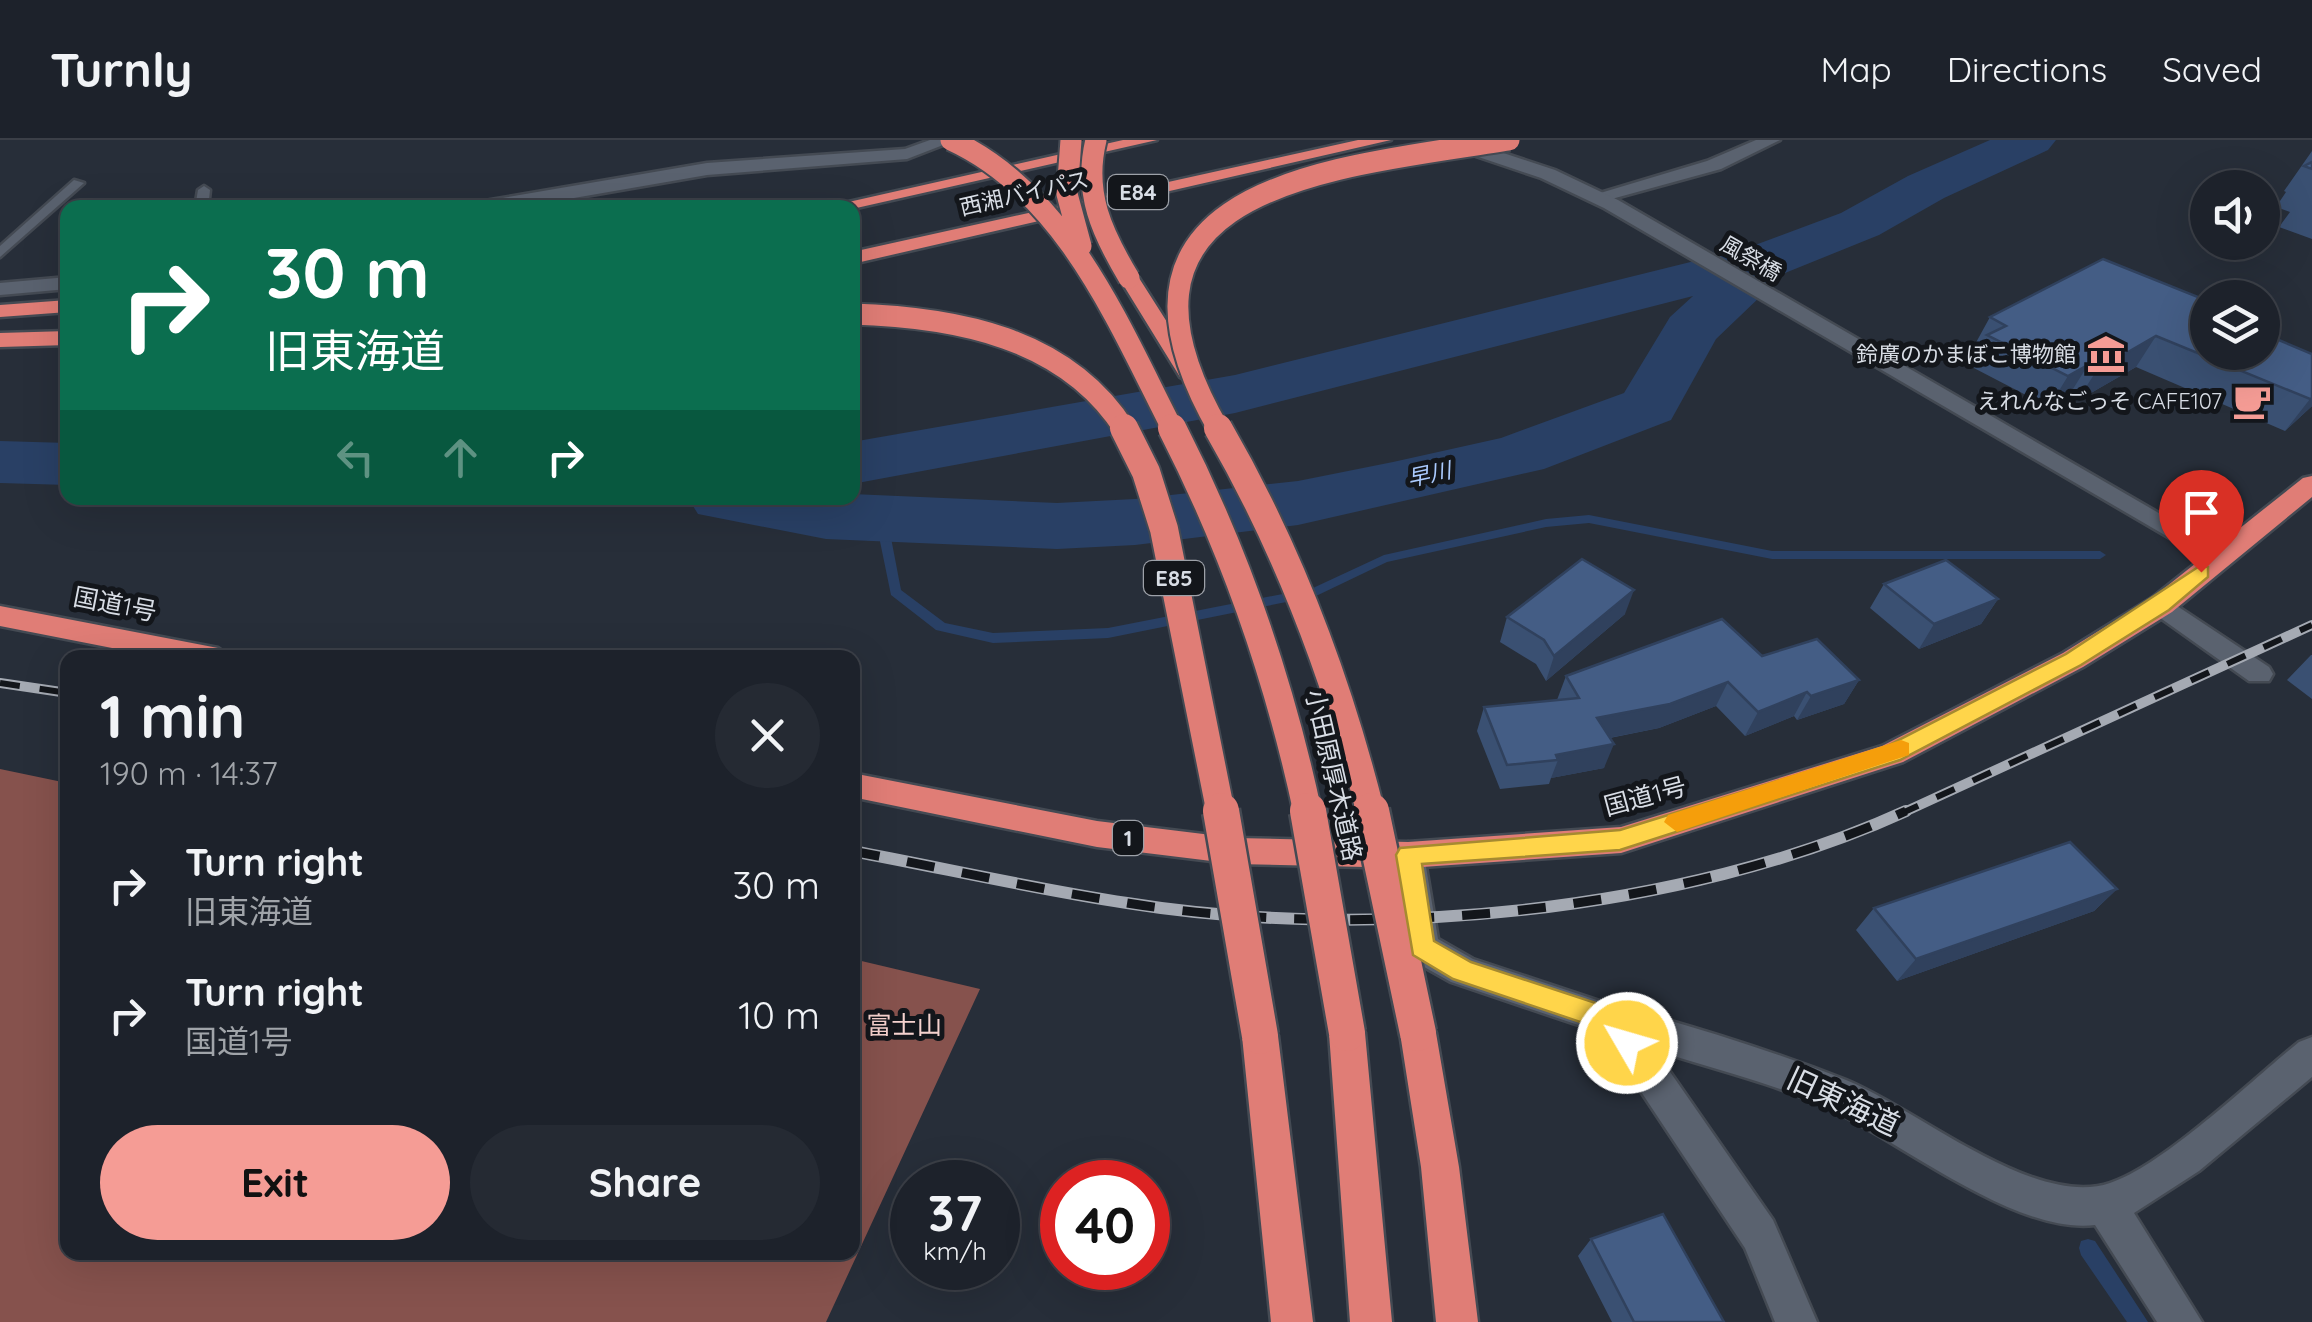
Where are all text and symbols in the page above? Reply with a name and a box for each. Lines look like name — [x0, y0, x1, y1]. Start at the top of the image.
text: Turnly — [50, 39, 192, 99]
text: Map — [1820, 47, 1892, 91]
text: Directions — [1947, 47, 2107, 91]
text: Saved — [2162, 47, 2262, 91]
street label: 西湘バイパス — [957, 165, 1091, 221]
map controls — [2190, 170, 2280, 370]
button: sound — [2190, 170, 2280, 260]
road number: E84 — [1108, 175, 1168, 209]
text: 30 m — [265, 228, 430, 316]
street label: 風祭橋 — [1715, 229, 1787, 287]
icon: right — [100, 240, 230, 370]
button: layers — [2190, 280, 2280, 370]
text: 旧東海道 — [265, 322, 445, 378]
museum icon: 鈴廣のかまぼこ博物館 — [2085, 333, 2127, 375]
place label: 鈴廣のかまぼこ博物館 — [1856, 340, 2076, 368]
cafe icon: えれんなごっそ CAFE107 — [2231, 380, 2273, 422]
place label: えれんなごっそ CAFE107 — [1977, 387, 2222, 415]
icon: left — [328, 430, 383, 485]
icon: ahead — [433, 430, 488, 485]
icon: right — [538, 430, 593, 485]
water label: 早川 — [1405, 455, 1455, 492]
pin — [2159, 470, 2244, 573]
icon: arrive — [2174, 485, 2229, 540]
road number: E85 — [1144, 561, 1204, 595]
street label: 国道1号 — [71, 580, 159, 627]
text: 1 min — [100, 678, 245, 753]
button: close — [715, 683, 820, 788]
street label: 小田原厚木道路 — [1300, 686, 1369, 864]
text: 190 m · 14:37 — [100, 753, 278, 793]
street label: 国道1号 — [1600, 770, 1690, 821]
road number: 1 — [1113, 821, 1143, 855]
text: Turn right — [185, 838, 364, 886]
icon: right — [100, 858, 155, 913]
text: 30 m — [732, 861, 820, 909]
text: 旧東海道 — [185, 891, 313, 931]
text: Turn right — [185, 968, 364, 1016]
icon: right — [100, 988, 155, 1043]
text: 10 m — [738, 991, 820, 1039]
position arrow — [1575, 991, 1679, 1095]
park label: 富士山 — [866, 1009, 942, 1040]
text: 国道1号 — [185, 1021, 293, 1061]
street label: 旧東海道 — [1781, 1059, 1906, 1144]
button: Exit — [100, 1125, 450, 1240]
button: Share — [470, 1125, 820, 1240]
speed limit sign: 40 — [1040, 1160, 1170, 1290]
text: 37 — [928, 1181, 982, 1244]
text: km/h — [923, 1235, 987, 1266]

